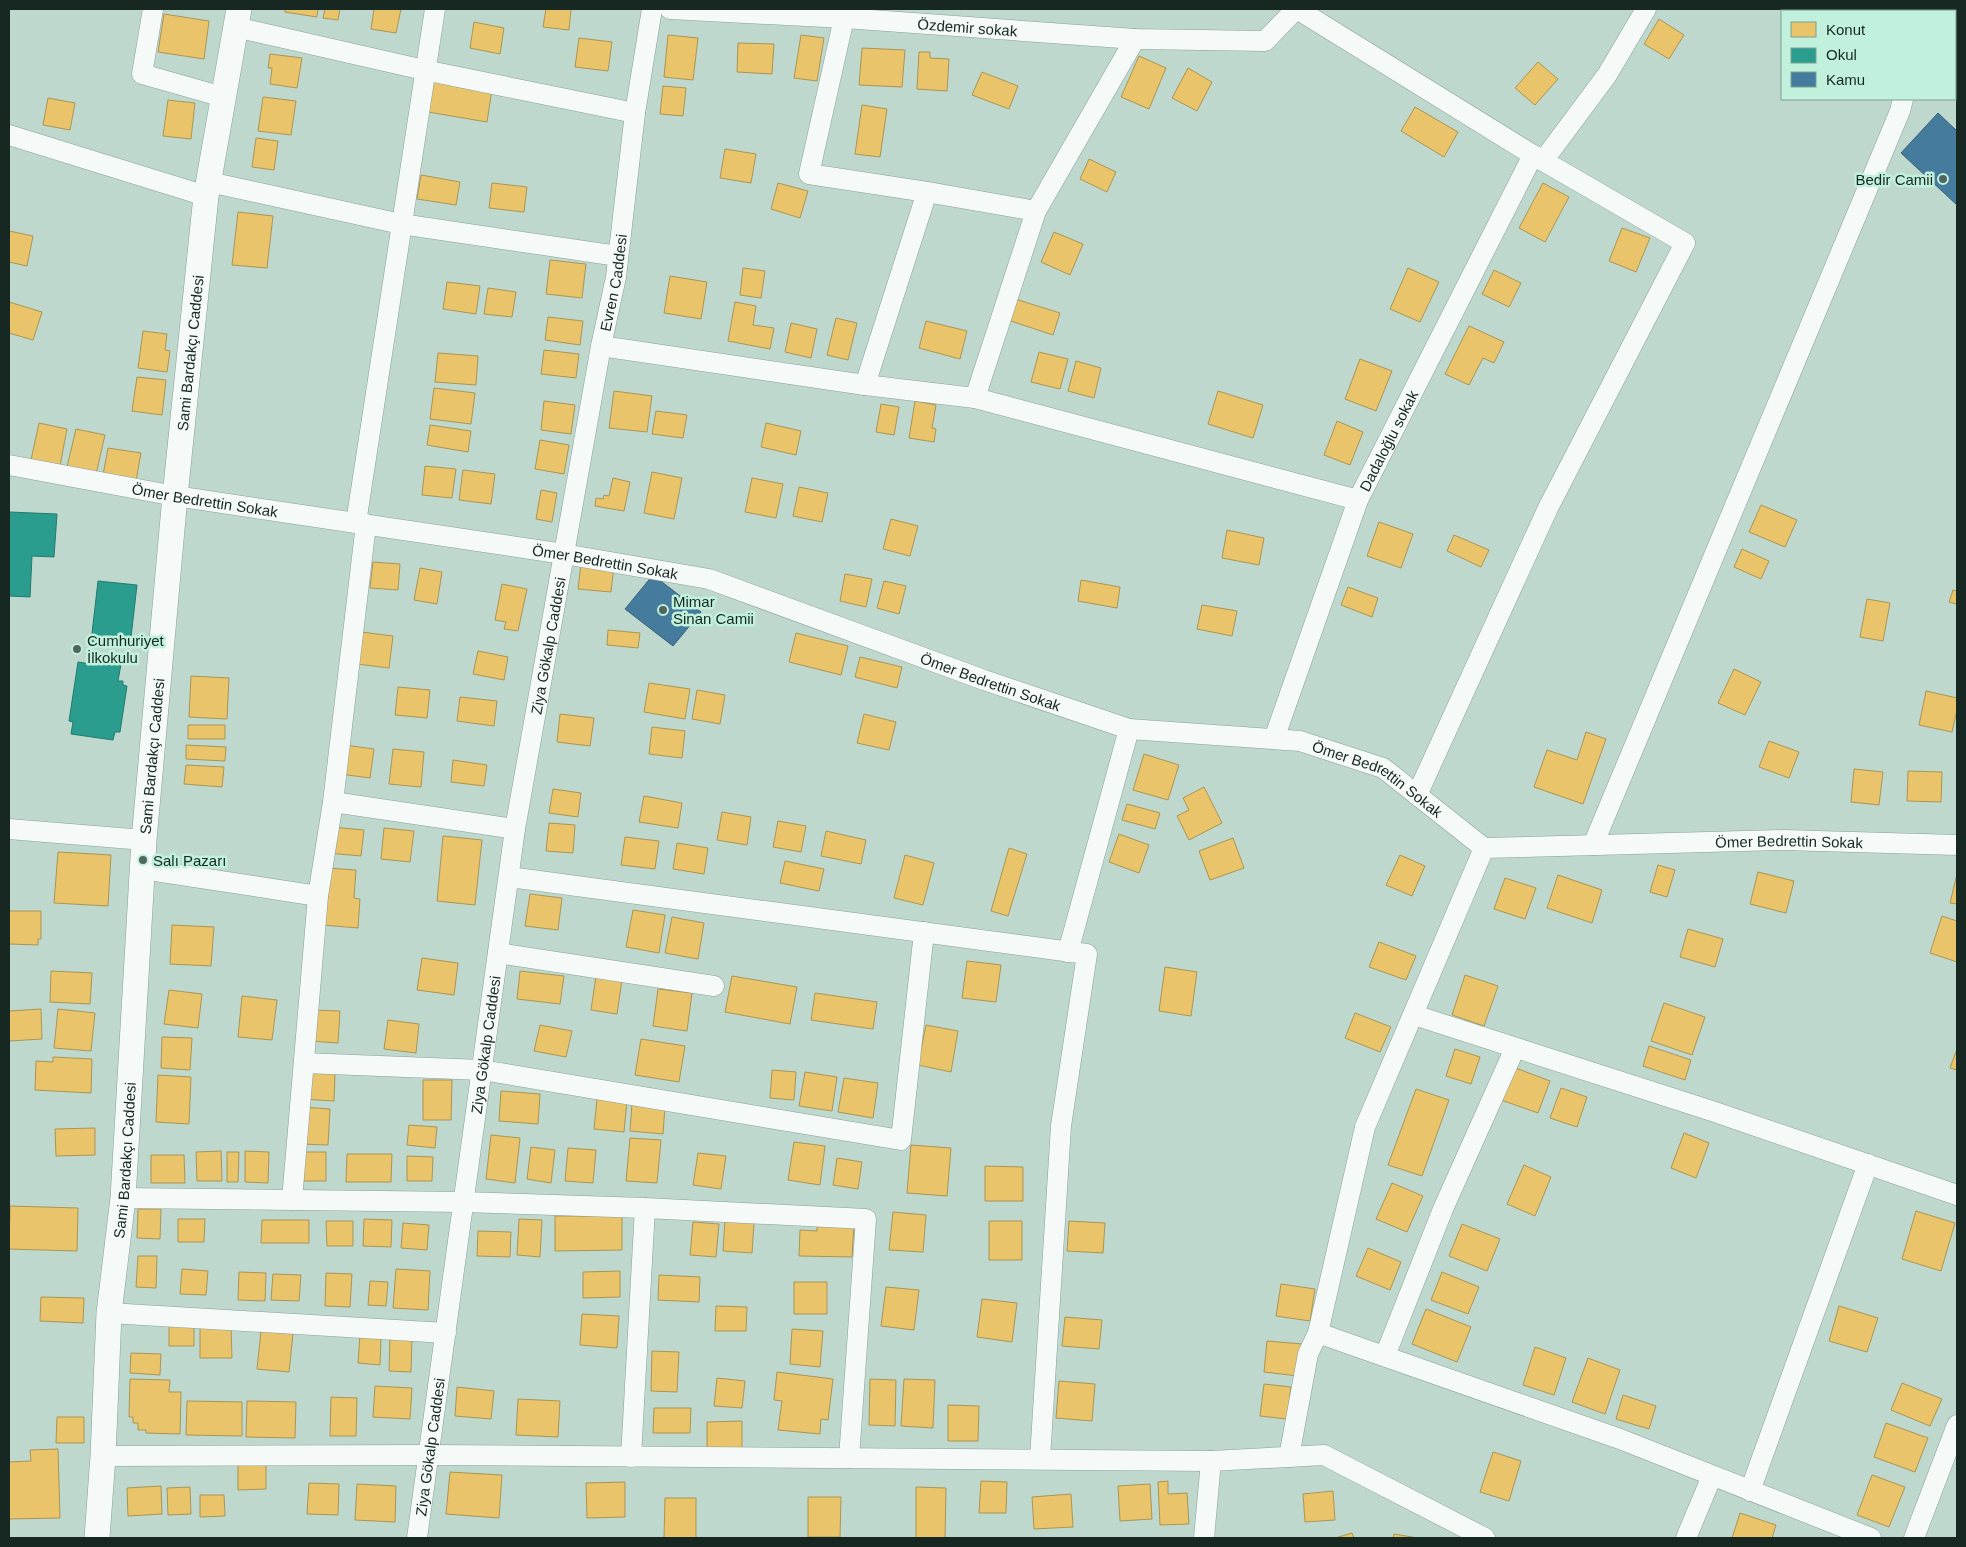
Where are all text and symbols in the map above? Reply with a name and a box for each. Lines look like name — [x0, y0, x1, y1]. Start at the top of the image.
legend — [1781, 10, 1956, 100]
street label: Özdemir sokak — [917, 15, 1018, 39]
text: Konut — [1826, 21, 1866, 38]
text: Okul — [1826, 46, 1857, 63]
text: Kamu — [1826, 71, 1865, 88]
place label: Bedir Camii — [1855, 171, 1933, 188]
marker: Bedir Camii — [1937, 173, 1949, 185]
street label: Evren Caddesi — [596, 233, 629, 333]
street label: Sami Bardakçı Caddesi — [173, 274, 206, 432]
street label: Dadaloğlu sokak — [1355, 387, 1421, 494]
street label: Ömer Bedrettin Sokak — [130, 480, 280, 520]
street label: Ömer Bedrettin Sokak — [531, 541, 680, 582]
street label: Ziya Gökalp Caddesi — [527, 576, 568, 716]
place label: Mimar Sinan Camii — [673, 593, 754, 627]
marker: Mimar Sinan Camii — [657, 604, 669, 616]
place label: Cumhuriyet İlkokulu — [87, 632, 165, 666]
marker: Cumhuriyet İlkokulu — [71, 643, 83, 655]
street label: Ömer Bedrettin Sokak — [918, 649, 1064, 714]
street label: Sami Bardakçı Caddesi — [136, 677, 167, 835]
street label: Ömer Bedrettin Sokak — [1310, 737, 1447, 821]
street label: Ömer Bedrettin Sokak — [1715, 831, 1864, 851]
place label: Salı Pazarı — [153, 852, 226, 869]
marker: Salı Pazarı — [137, 854, 149, 866]
street label: Ziya Gökalp Caddesi — [467, 975, 503, 1115]
street label: Sami Bardakçı Caddesi — [110, 1081, 138, 1239]
street label: Ziya Gökalp Caddesi — [412, 1377, 448, 1517]

